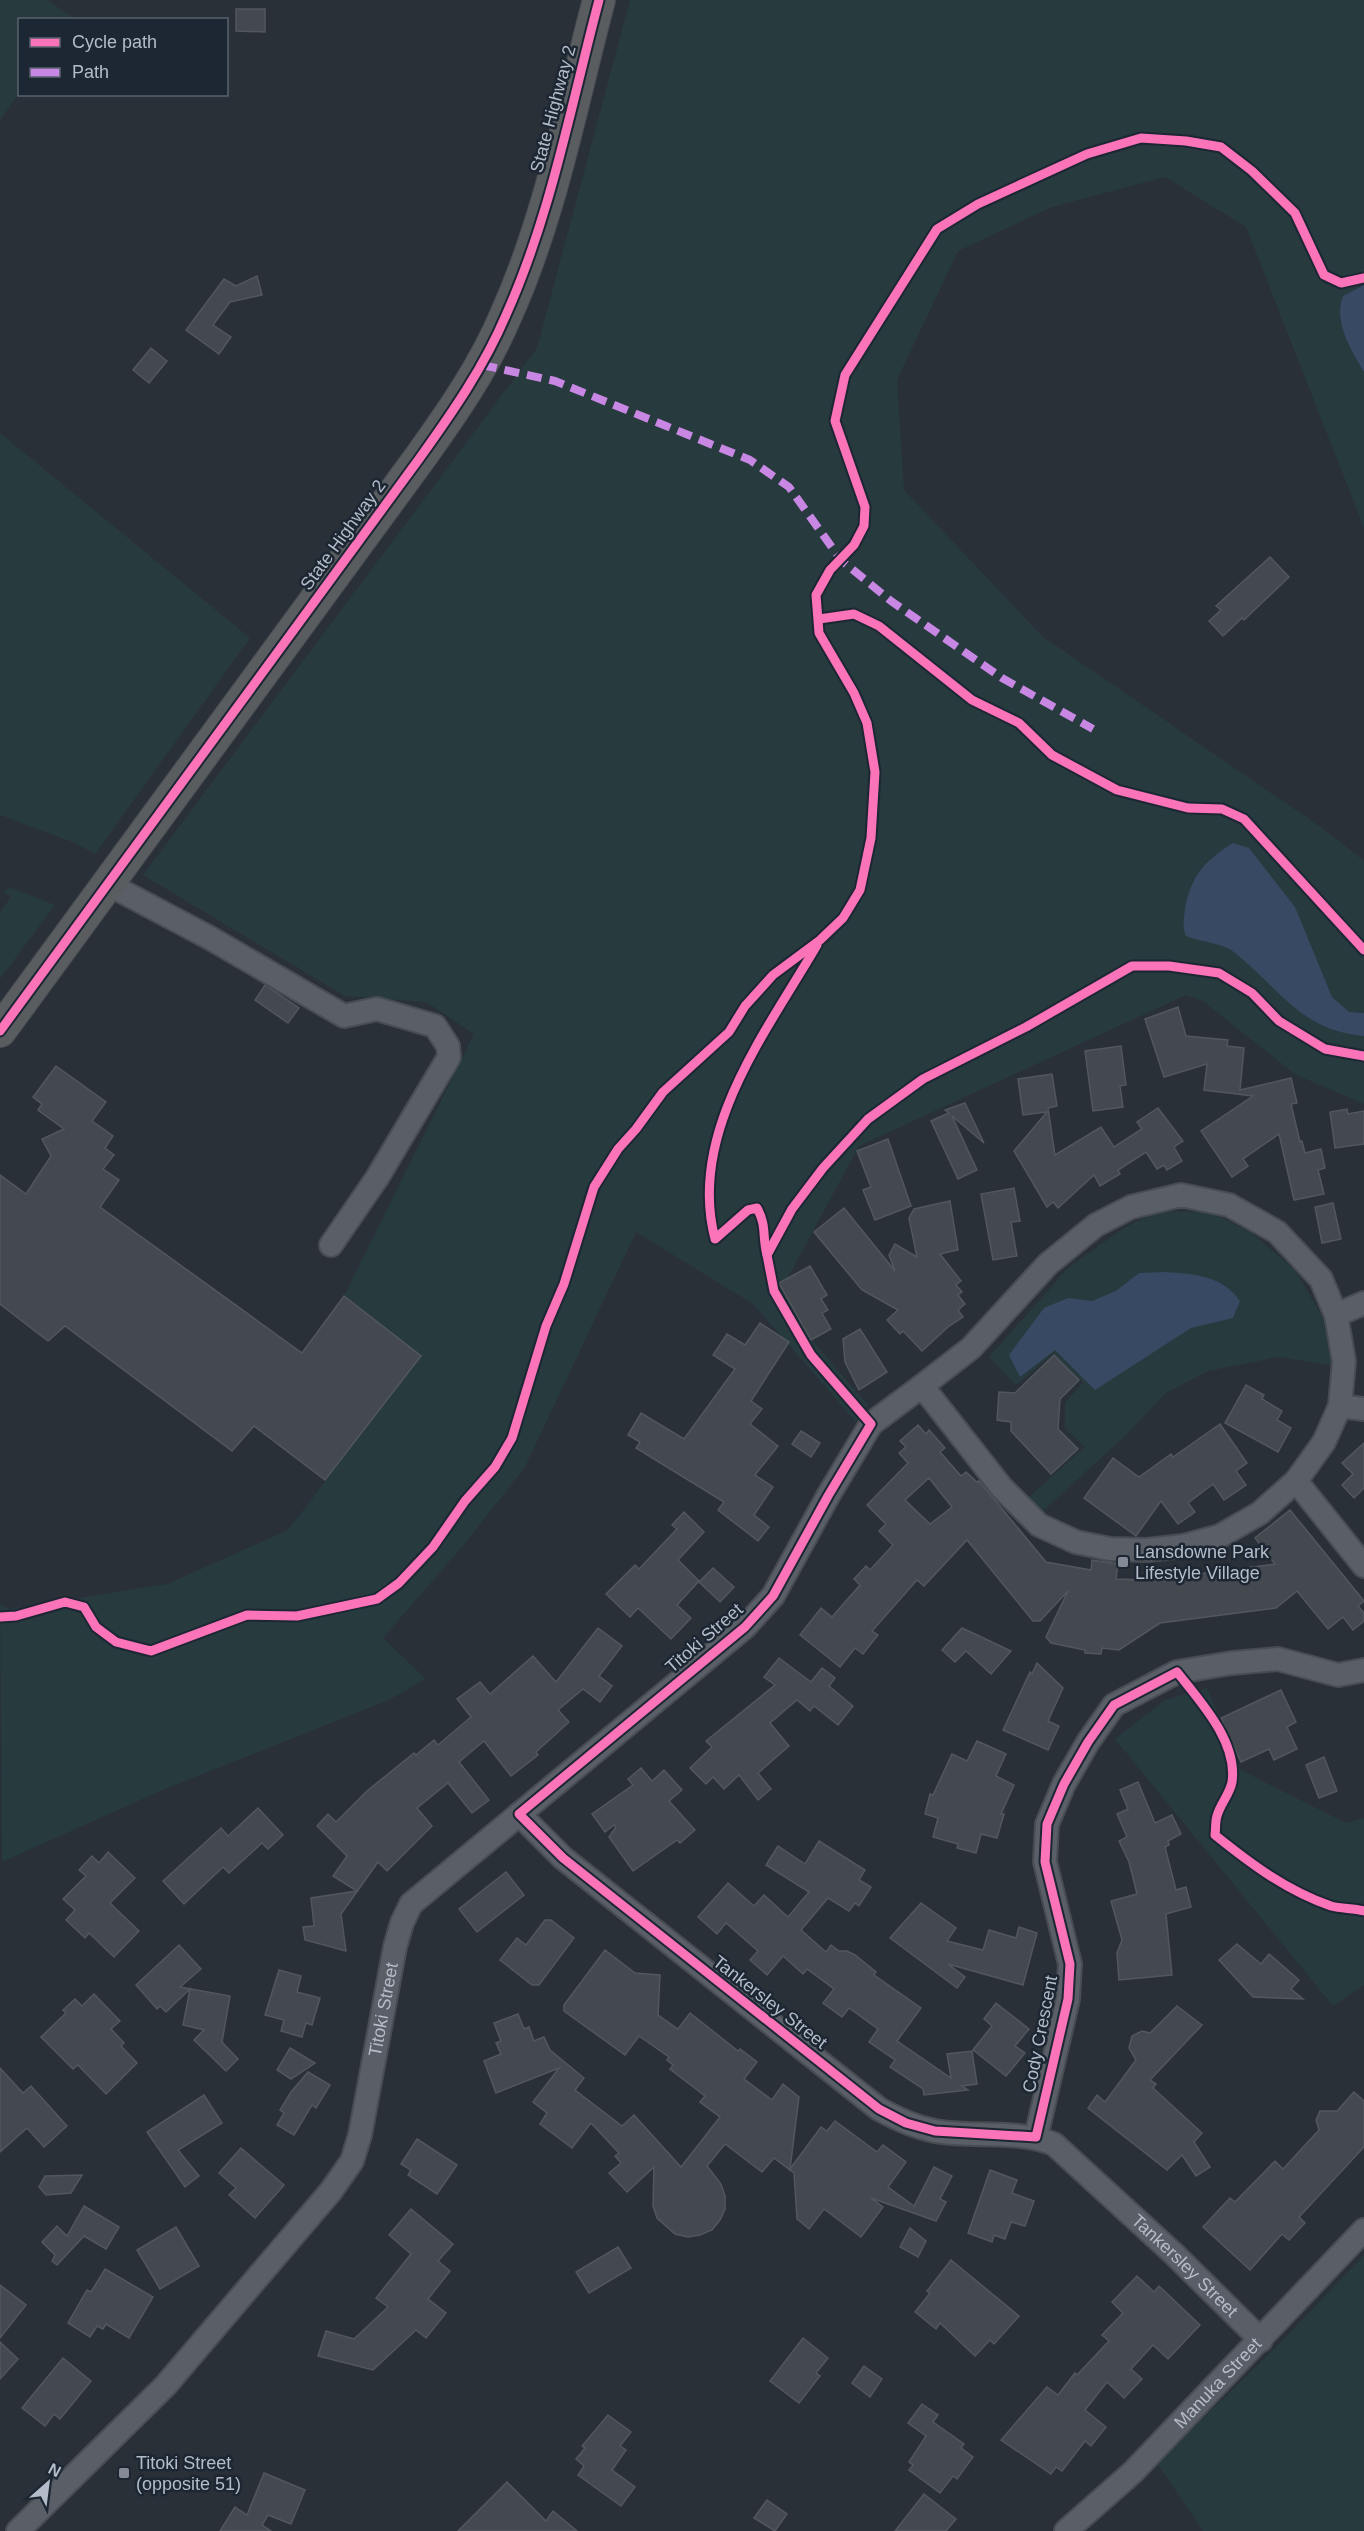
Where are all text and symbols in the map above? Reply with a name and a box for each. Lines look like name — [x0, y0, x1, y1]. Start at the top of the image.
legend — [18, 18, 228, 96]
text: Cycle path — [72, 32, 157, 52]
street label: State Highway 2 — [526, 43, 580, 175]
text: Path — [72, 62, 109, 82]
street label: State Highway 2 — [296, 476, 390, 594]
place label: Lansdowne Park Lifestyle Village — [1135, 1542, 1270, 1583]
marker: Lansdowne Park Lifestyle Village — [1116, 1555, 1130, 1569]
street label: Titoki Street — [661, 1599, 747, 1677]
street label: Tankersley Street — [709, 1951, 831, 2053]
street label: Titoki Street — [365, 1961, 402, 2058]
street label: Cody Crescent — [1019, 1974, 1061, 2094]
street label: Tankersley Street — [1128, 2210, 1242, 2321]
street label: Manuka Street — [1170, 2334, 1265, 2433]
north arrow — [18, 2453, 78, 2513]
place label: Titoki Street (opposite 51) — [136, 2453, 241, 2494]
text: N — [46, 2460, 64, 2480]
marker: Titoki Street (opposite 51) — [117, 2466, 131, 2480]

